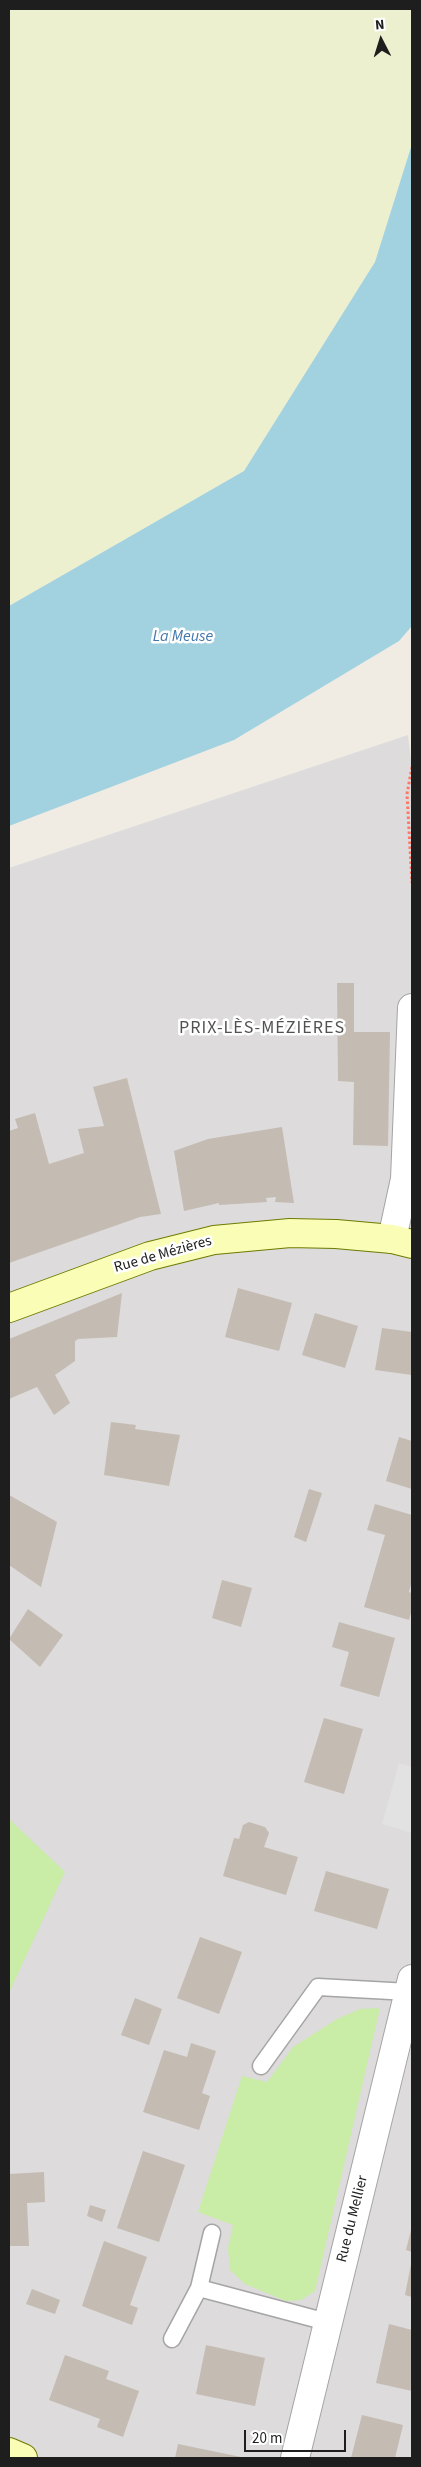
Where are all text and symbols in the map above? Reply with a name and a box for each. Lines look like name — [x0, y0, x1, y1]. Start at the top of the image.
north arrow — [356, 15, 406, 65]
text: N — [374, 15, 385, 35]
water label: La Meuse — [153, 627, 213, 647]
district label: PRIX-LÈS-MÉZIÈRES — [177, 1018, 347, 1040]
street label: Rue de Mézières — [112, 1232, 214, 1278]
street label: Rue du Mellier — [334, 2174, 372, 2264]
scale bar — [246, 2420, 348, 2452]
text: 20 m — [252, 2428, 282, 2449]

